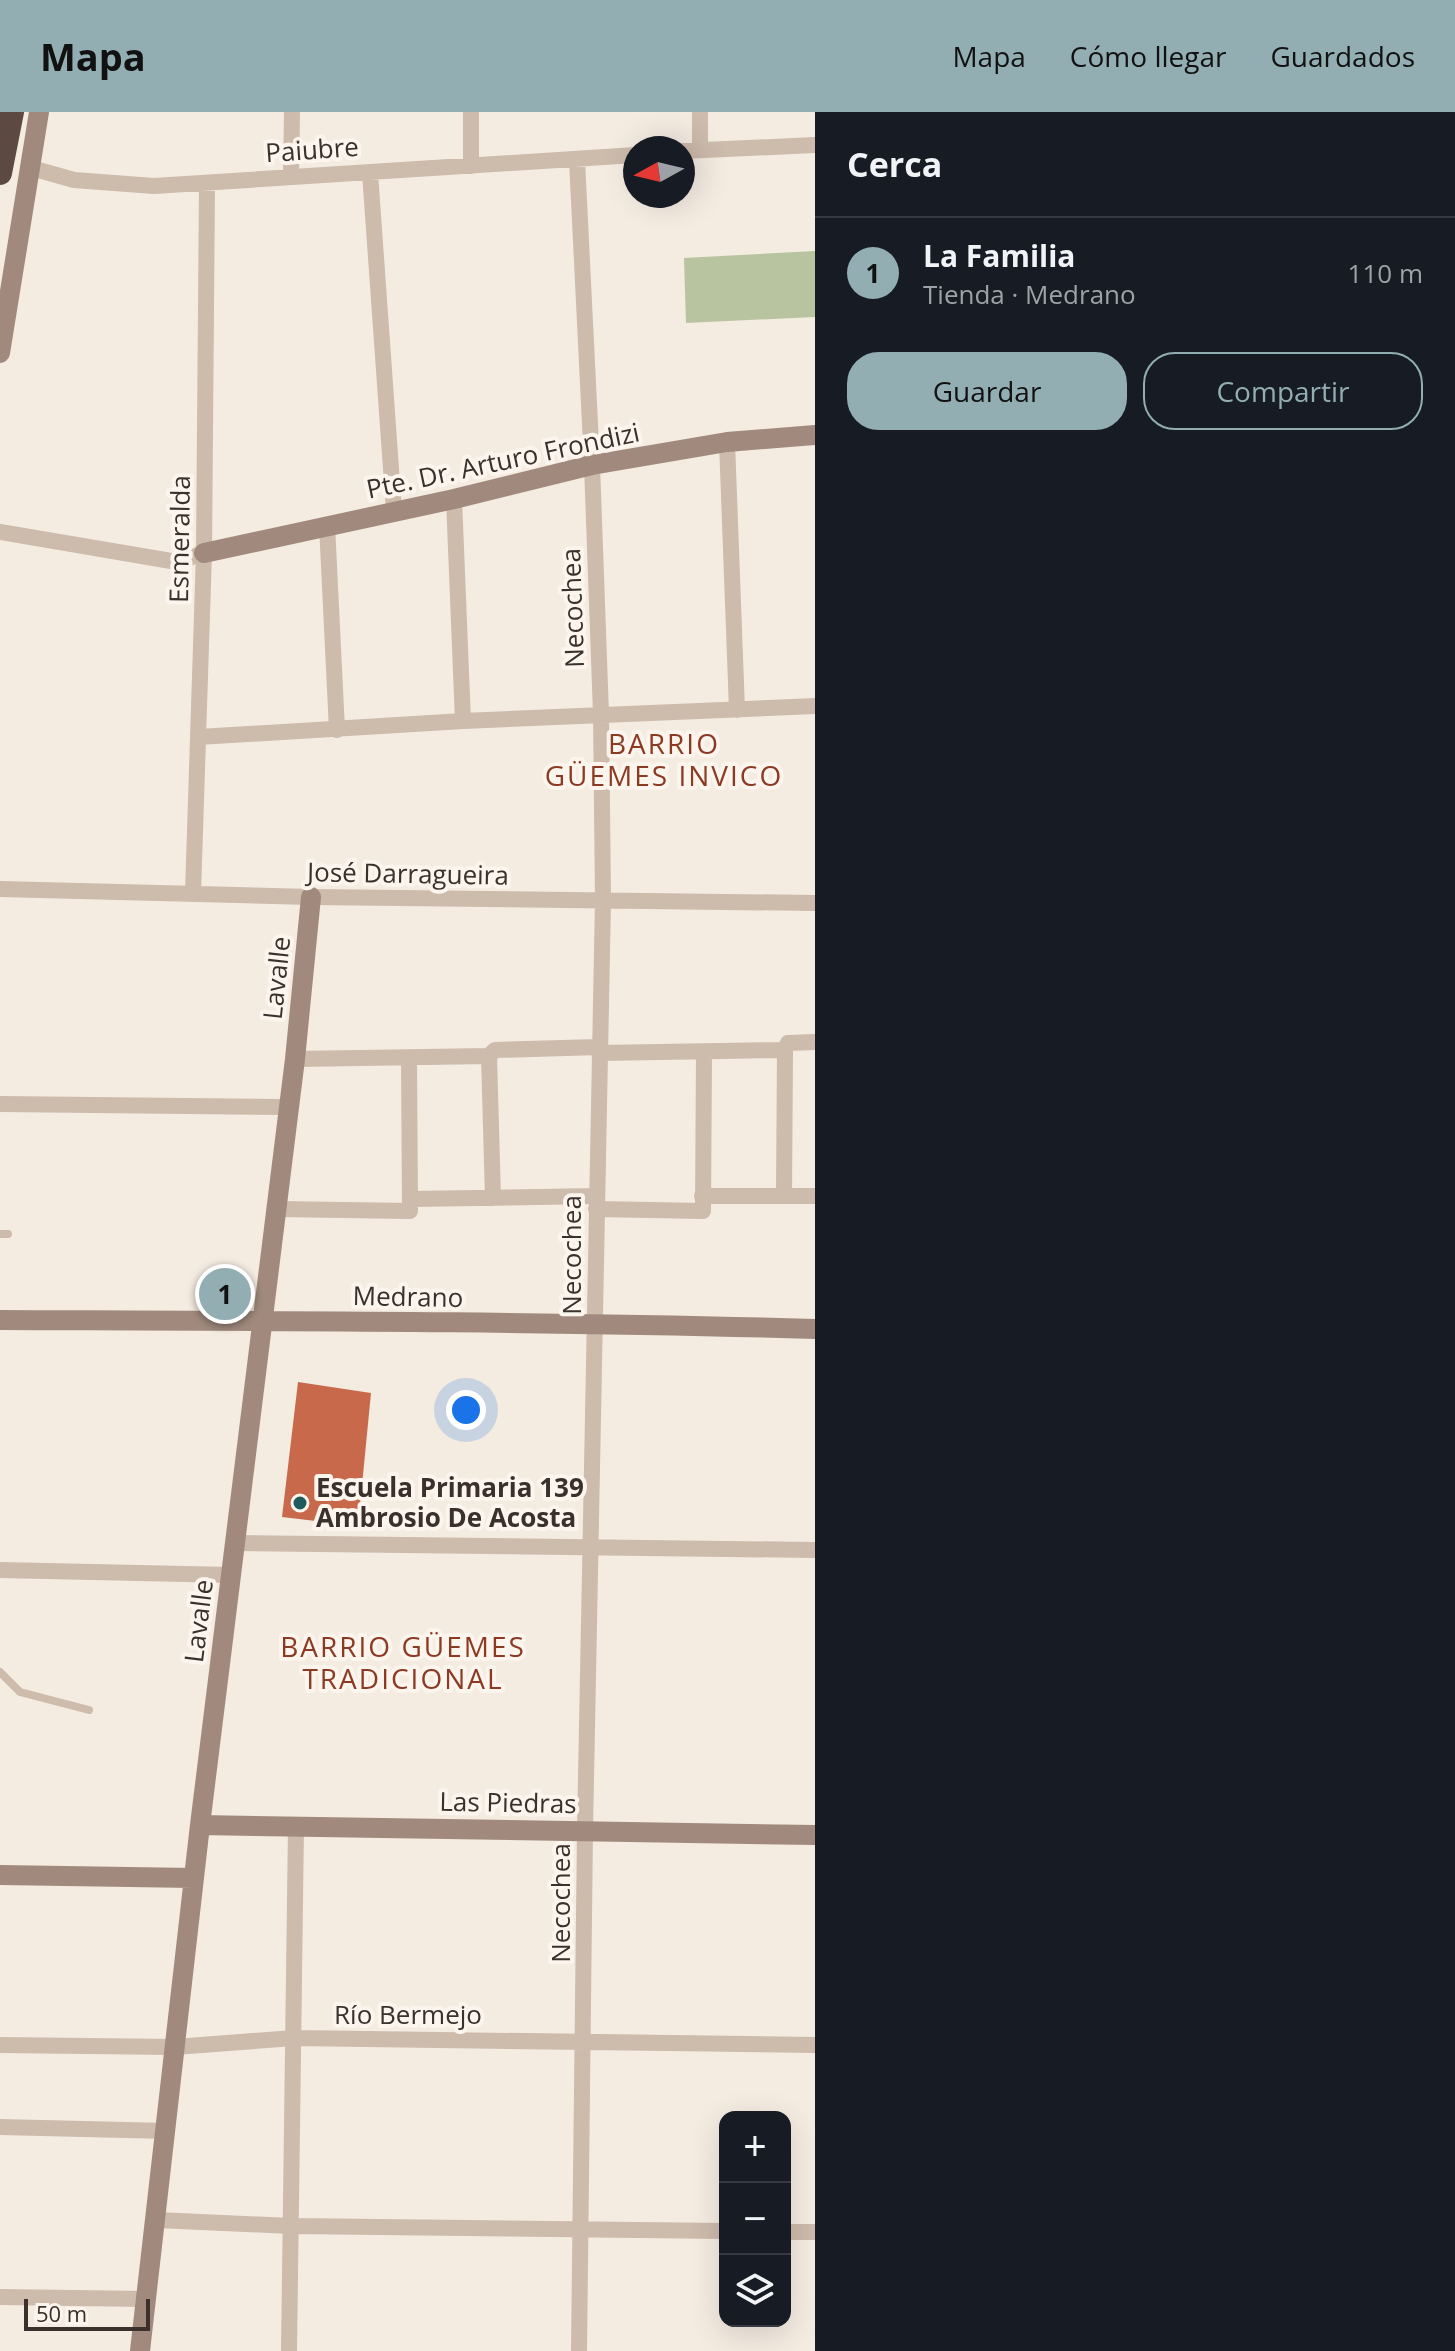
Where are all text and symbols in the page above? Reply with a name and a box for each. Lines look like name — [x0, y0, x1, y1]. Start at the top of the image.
text: Mapa — [40, 30, 146, 82]
text: Mapa — [952, 37, 1026, 75]
text: Cómo llegar — [1070, 37, 1226, 75]
text: Guardados — [1270, 37, 1415, 75]
street label: Paiubre — [264, 128, 360, 170]
north arrow — [623, 136, 695, 208]
text: Cerca — [847, 141, 942, 187]
text: La Familia — [923, 235, 1076, 276]
text: 1 — [866, 255, 880, 291]
text: 110 m — [1348, 255, 1423, 291]
text: Tienda · Medrano — [923, 276, 1136, 312]
button: Guardar — [847, 352, 1127, 430]
button: Compartir — [1143, 352, 1423, 430]
street label: Pte. Dr. Arturo Frondizi — [363, 413, 643, 507]
street label: Esmeralda — [160, 475, 198, 603]
street label: Necochea — [552, 548, 592, 668]
district label: BARRIO GÜEMES INVICO — [545, 724, 783, 794]
street label: José Darragueira — [304, 853, 509, 893]
street label: Lavalle — [254, 935, 298, 1021]
street label: Necochea — [553, 1195, 589, 1315]
pin: 1 — [199, 1264, 251, 1324]
street label: Medrano — [352, 1277, 464, 1315]
your location — [446, 1390, 486, 1430]
place label: Escuela Primaria 139 Ambrosio De Acosta — [316, 1469, 584, 1535]
marker: Escuela Primaria 139 Ambrosio De Acosta — [291, 1494, 309, 1512]
street label: Lavalle — [175, 1577, 221, 1664]
district label: BARRIO GÜEMES TRADICIONAL — [280, 1627, 526, 1697]
street label: Las Piedras — [439, 1783, 577, 1821]
street label: Necochea — [542, 1843, 578, 1963]
street label: Río Bermejo — [334, 1996, 482, 2032]
map controls — [719, 2111, 791, 2327]
button: + — [719, 2111, 791, 2183]
button: − — [719, 2183, 791, 2255]
button: layers — [719, 2255, 791, 2327]
scale bar — [24, 2295, 150, 2331]
text: 50 m — [36, 2298, 87, 2328]

